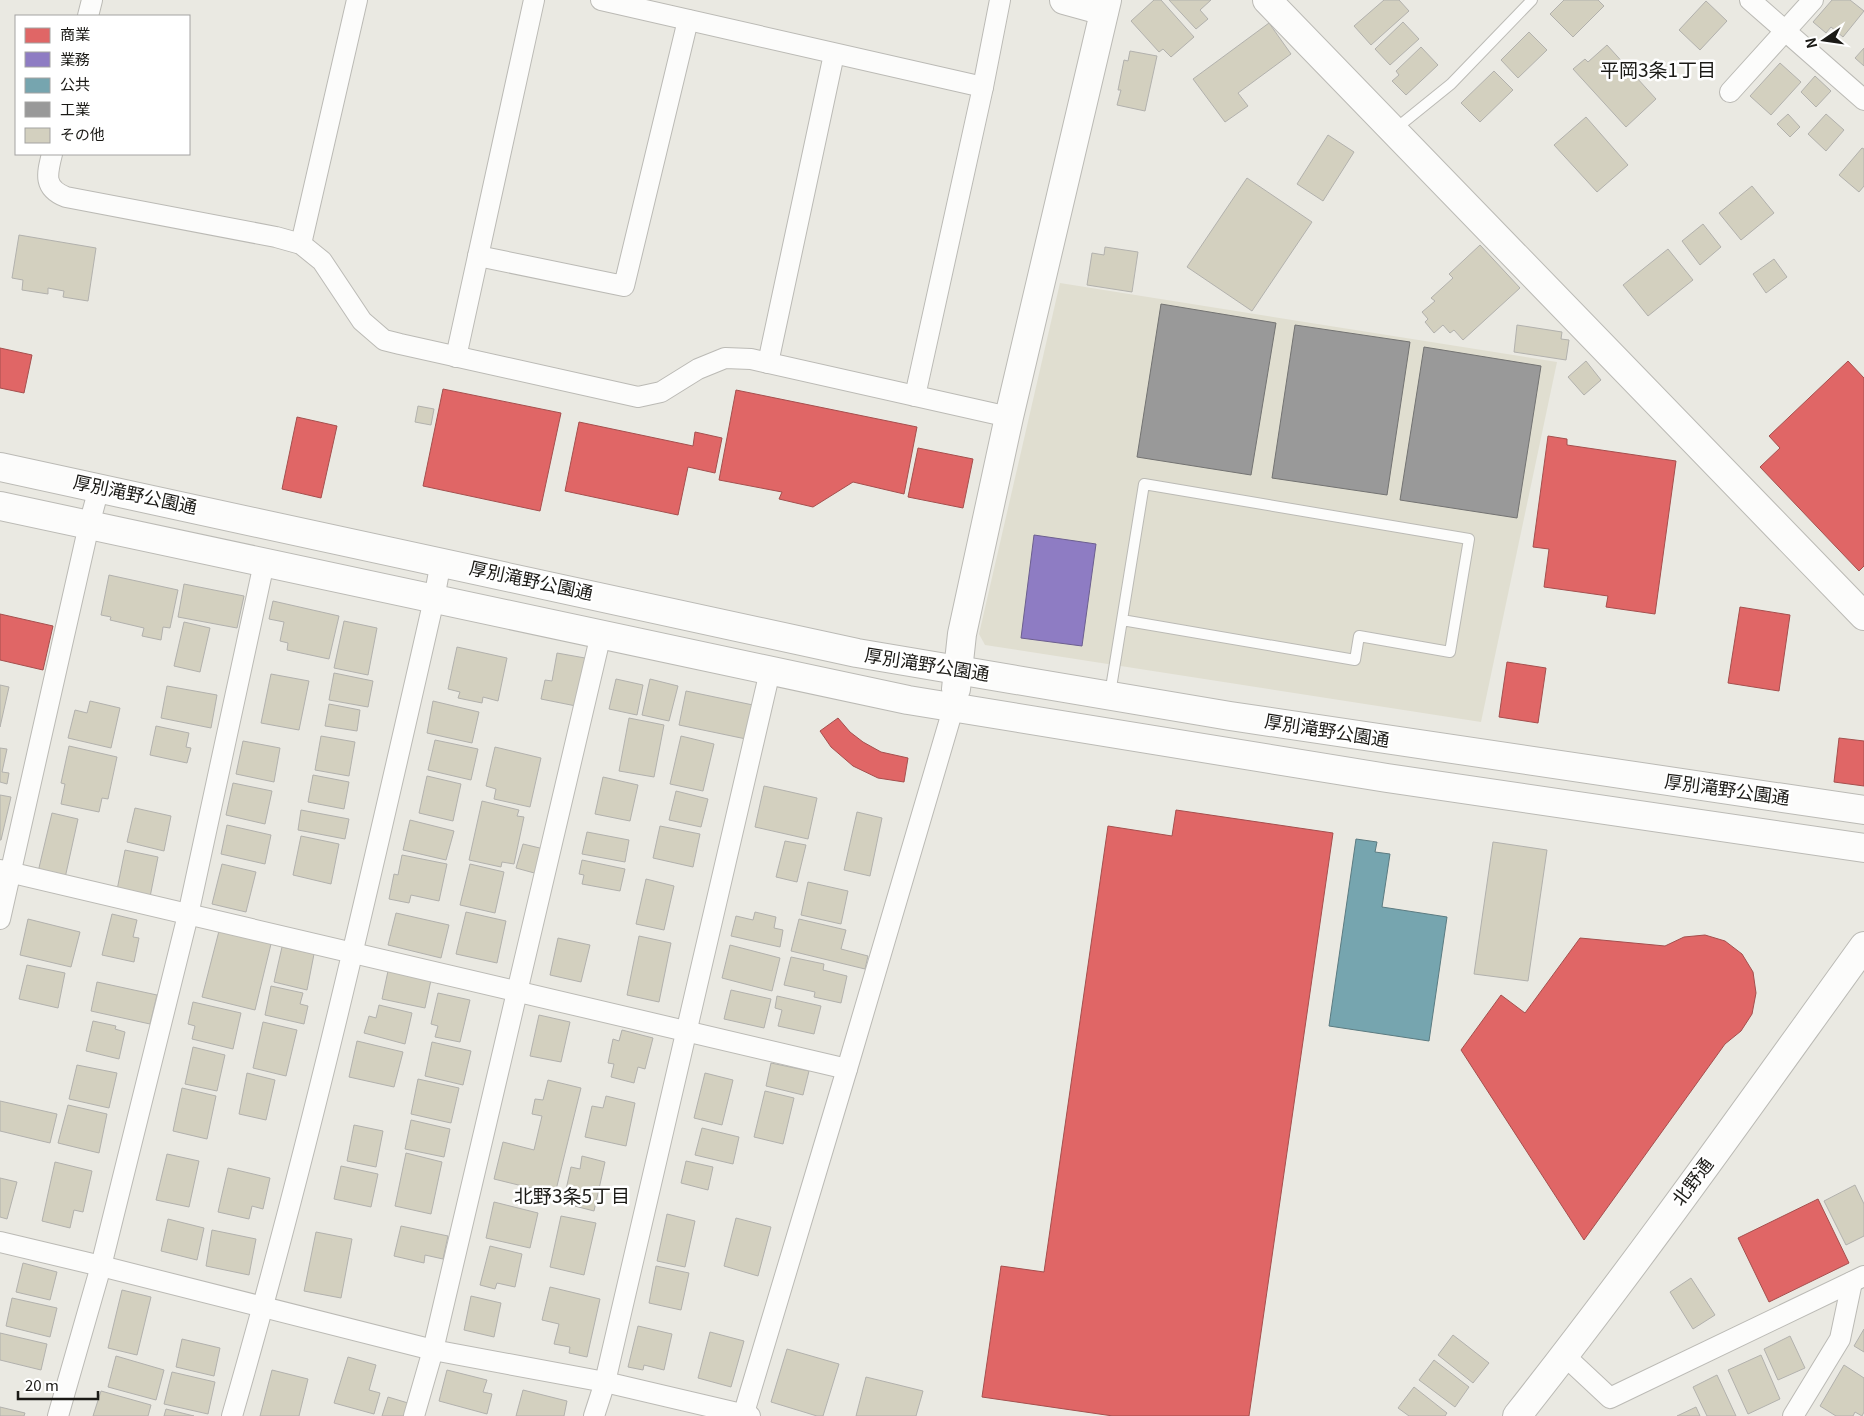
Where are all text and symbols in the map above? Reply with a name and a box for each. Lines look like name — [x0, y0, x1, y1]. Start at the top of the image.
legend — [15, 15, 190, 155]
north arrow — [1799, 15, 1849, 65]
text: 商業 — [60, 23, 90, 44]
text: N — [1799, 36, 1821, 51]
text: 業務 — [60, 48, 90, 69]
district label: 平岡3条1丁目 — [1600, 55, 1716, 82]
text: 公共 — [60, 73, 90, 94]
text: 工業 — [60, 98, 90, 119]
text: その他 — [60, 123, 105, 144]
street label: 厚別滝野公園通 — [71, 467, 200, 519]
street label: 厚別滝野公園通 — [467, 553, 596, 605]
street label: 厚別滝野公園通 — [863, 640, 992, 686]
street label: 厚別滝野公園通 — [1263, 706, 1392, 752]
street label: 厚別滝野公園通 — [1663, 766, 1791, 810]
street label: 北野通 — [1665, 1151, 1718, 1210]
district label: 北野3条5丁目 — [514, 1181, 630, 1208]
scale bar — [18, 1368, 98, 1400]
text: 20 m — [25, 1374, 59, 1395]

